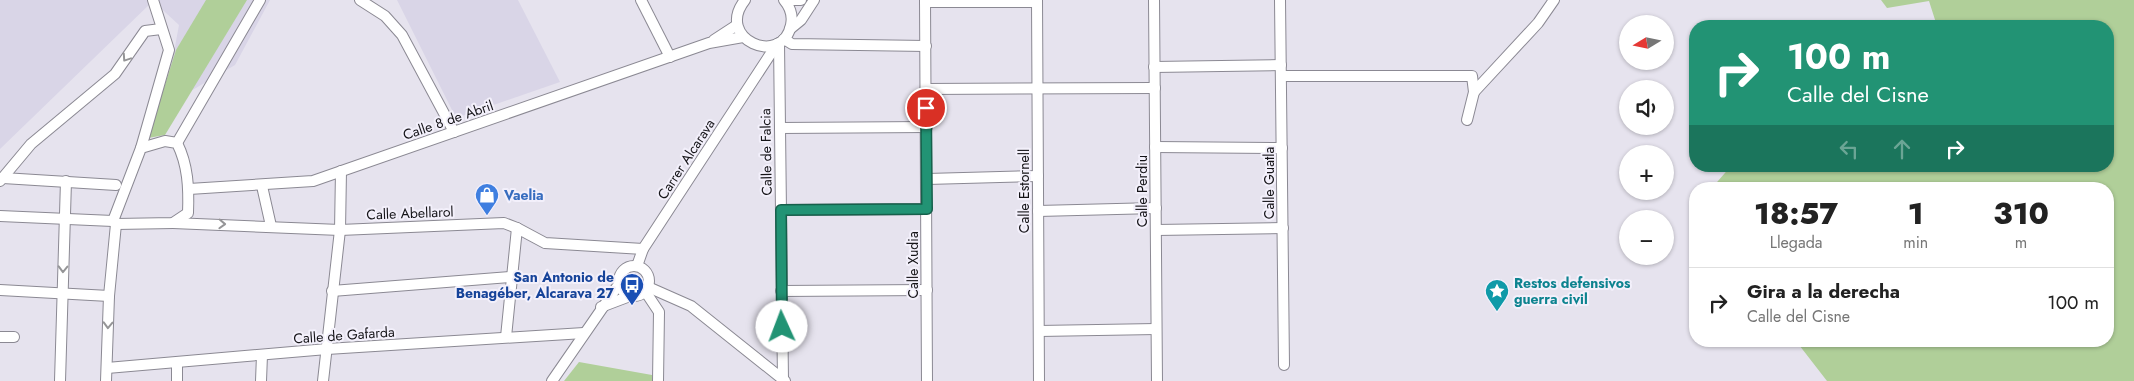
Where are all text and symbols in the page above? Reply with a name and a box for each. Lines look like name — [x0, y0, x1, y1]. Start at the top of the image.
north arrow — [1619, 15, 1674, 70]
map controls — [1619, 15, 1674, 265]
text: 100 m — [1787, 32, 1890, 82]
icon: right — [1704, 40, 1769, 105]
one-way arrow — [123, 52, 132, 62]
text: Calle del Cisne — [1787, 78, 1929, 110]
button: sound — [1619, 80, 1674, 135]
pin — [905, 87, 947, 129]
icon: arrive — [912, 94, 940, 122]
street label: Calle 8 de Abril — [400, 95, 496, 145]
street label: Calle de Falcia — [755, 108, 777, 196]
street label: Carrer Alcarava — [653, 115, 719, 203]
icon: left — [1835, 135, 1863, 163]
icon: ahead — [1888, 135, 1916, 163]
icon: right — [1941, 135, 1969, 163]
button: + — [1619, 145, 1674, 200]
street label: Calle Guatla — [1259, 147, 1279, 219]
street label: Calle Estornell — [1014, 149, 1034, 233]
street label: Calle Perdiu — [1132, 155, 1152, 227]
shop icon: Vaelia — [474, 182, 500, 216]
place label: Vaelia — [503, 185, 544, 205]
text: 18:57 — [1754, 192, 1838, 235]
text: 1 — [1908, 192, 1924, 235]
text: 310 — [1993, 192, 2049, 235]
street label: Calle Abellarol — [366, 201, 454, 225]
button: − — [1619, 210, 1674, 265]
one-way arrow — [218, 219, 226, 230]
street label: Calle Xudia — [903, 231, 923, 299]
text: Llegada — [1770, 231, 1822, 254]
text: min — [1903, 231, 1928, 254]
text: m — [2015, 231, 2027, 254]
one-way arrow — [58, 266, 68, 274]
place label: San Antonio de Benagéber, Alcarava 27 — [456, 267, 615, 303]
bus stop icon: San Antonio de Benagéber, Alcarava 27 — [619, 272, 645, 306]
place label: Restos defensivos guerra civil — [1514, 273, 1631, 309]
place icon: Restos defensivos guerra civil — [1484, 278, 1510, 312]
text: Gira a la derecha — [1747, 278, 1900, 305]
icon: right — [1704, 289, 1732, 317]
text: 100 m — [2047, 289, 2099, 316]
position arrow — [755, 300, 807, 352]
text: Calle del Cisne — [1747, 305, 1850, 328]
street label: Calle de Gafarda — [293, 321, 395, 349]
one-way arrow — [103, 322, 113, 330]

